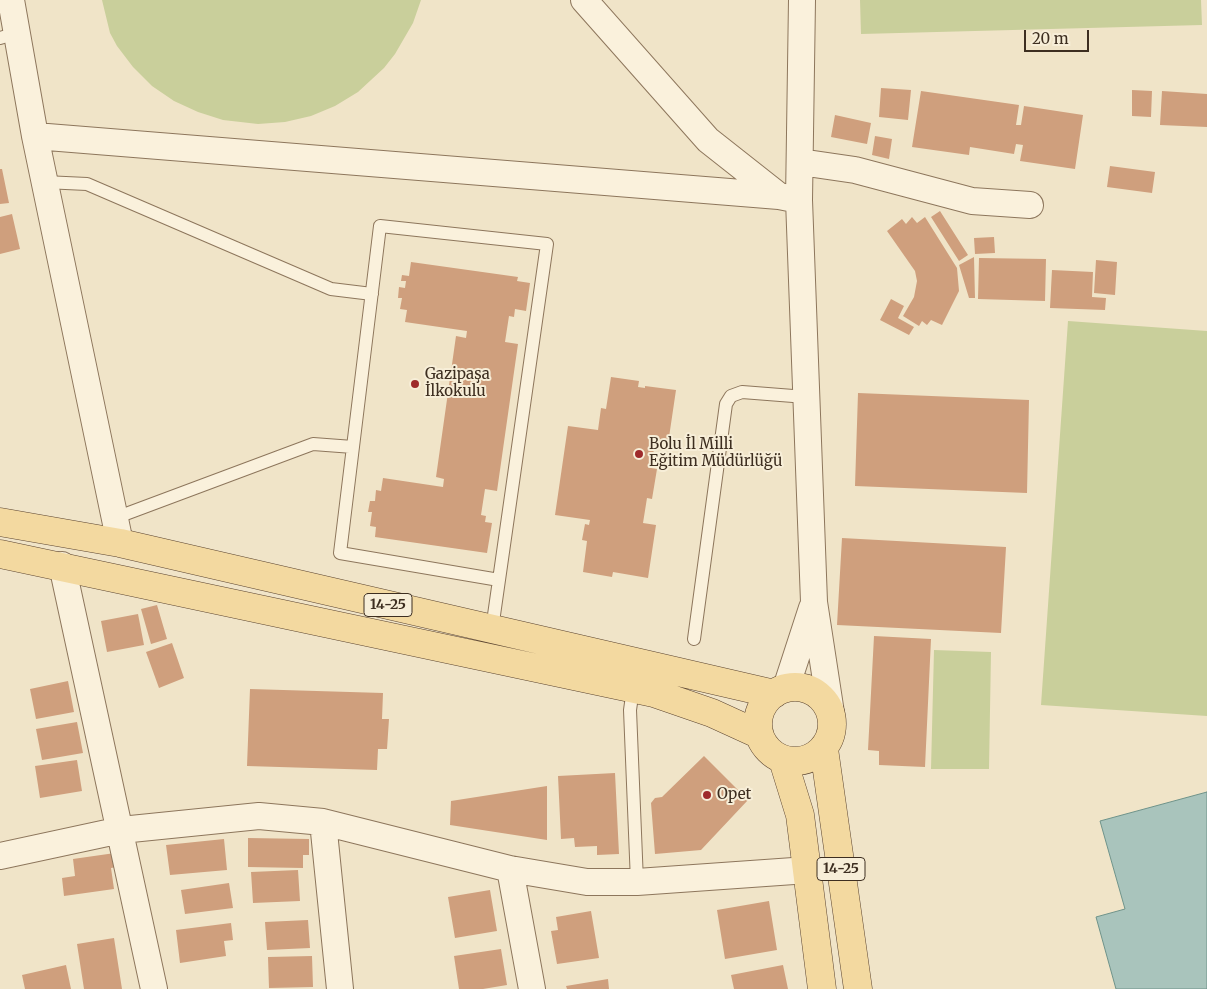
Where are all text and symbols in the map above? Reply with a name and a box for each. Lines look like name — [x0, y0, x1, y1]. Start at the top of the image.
scale bar — [1027, 20, 1092, 52]
text: 20 m — [1032, 29, 1069, 48]
place label: Gazipaşa İlkokulu — [425, 366, 490, 401]
marker: Gazipaşa İlkokulu — [409, 378, 421, 390]
place label: Bolu İl Milli Eğitim Müdürlüğü — [649, 436, 782, 471]
marker: Bolu İl Milli Eğitim Müdürlüğü — [633, 448, 645, 460]
road number: 14-25 — [364, 594, 412, 616]
place label: Opet — [717, 786, 751, 804]
marker: Opet — [701, 789, 713, 801]
road number: 14-25 — [817, 858, 865, 881]

